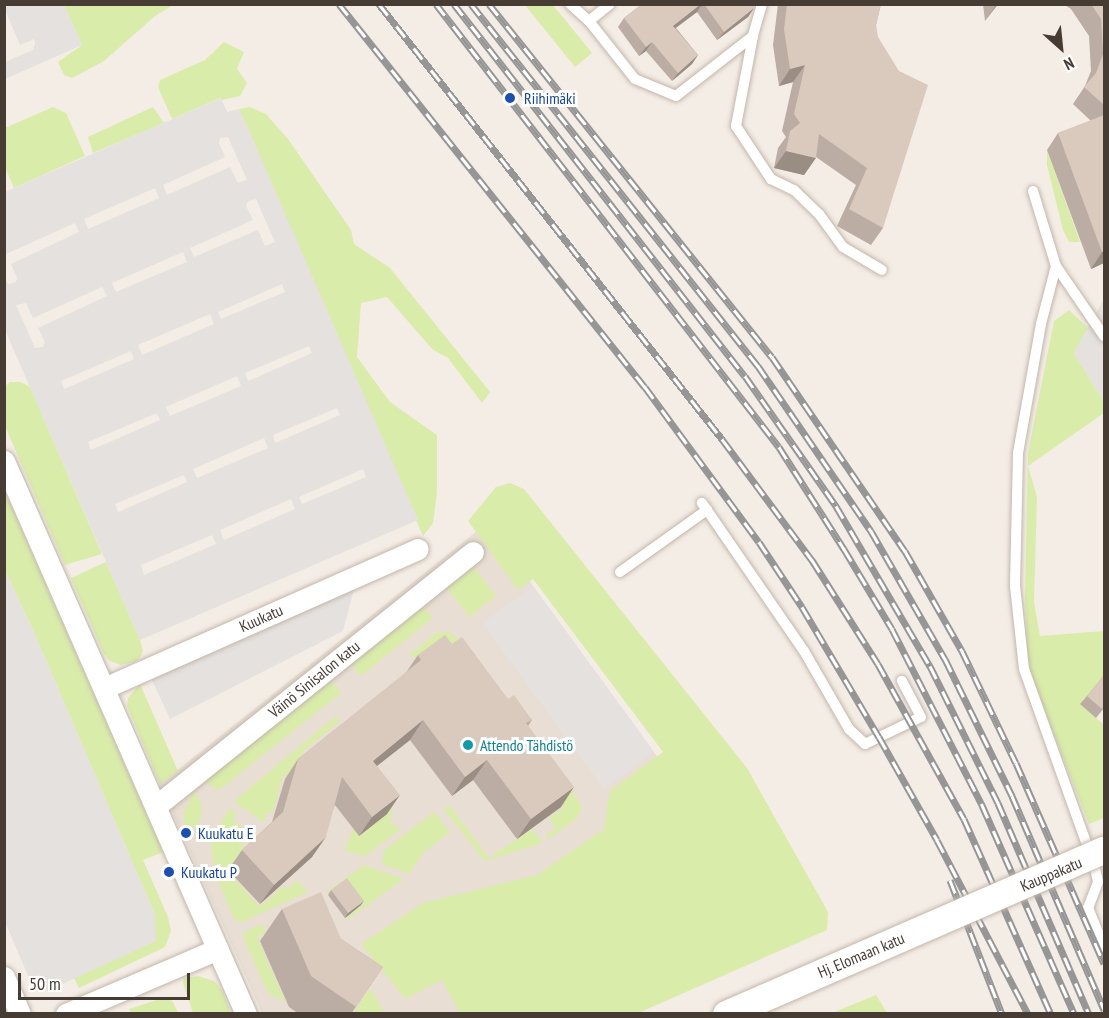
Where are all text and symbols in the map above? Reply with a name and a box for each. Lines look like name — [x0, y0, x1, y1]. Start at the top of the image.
north arrow — [1031, 18, 1091, 78]
text: N — [1061, 53, 1078, 75]
place label: Riihimäki — [524, 88, 576, 108]
marker: Riihimäki — [501, 89, 519, 107]
street label: Kuukatu — [236, 600, 286, 636]
street label: Väinö Sinisalon katu — [265, 636, 363, 722]
place label: Attendo Tähdistö — [480, 735, 574, 755]
marker: Attendo Tähdistö — [461, 738, 475, 752]
place label: Kuukatu E — [198, 823, 254, 843]
marker: Kuukatu E — [179, 826, 193, 840]
street label: Kauppakatu — [1017, 852, 1085, 896]
place label: Kuukatu P — [181, 862, 237, 882]
marker: Kuukatu P — [162, 865, 176, 879]
street label: Hj. Elomaan katu — [814, 928, 908, 982]
scale bar — [21, 961, 194, 999]
text: 50 m — [29, 972, 61, 995]

